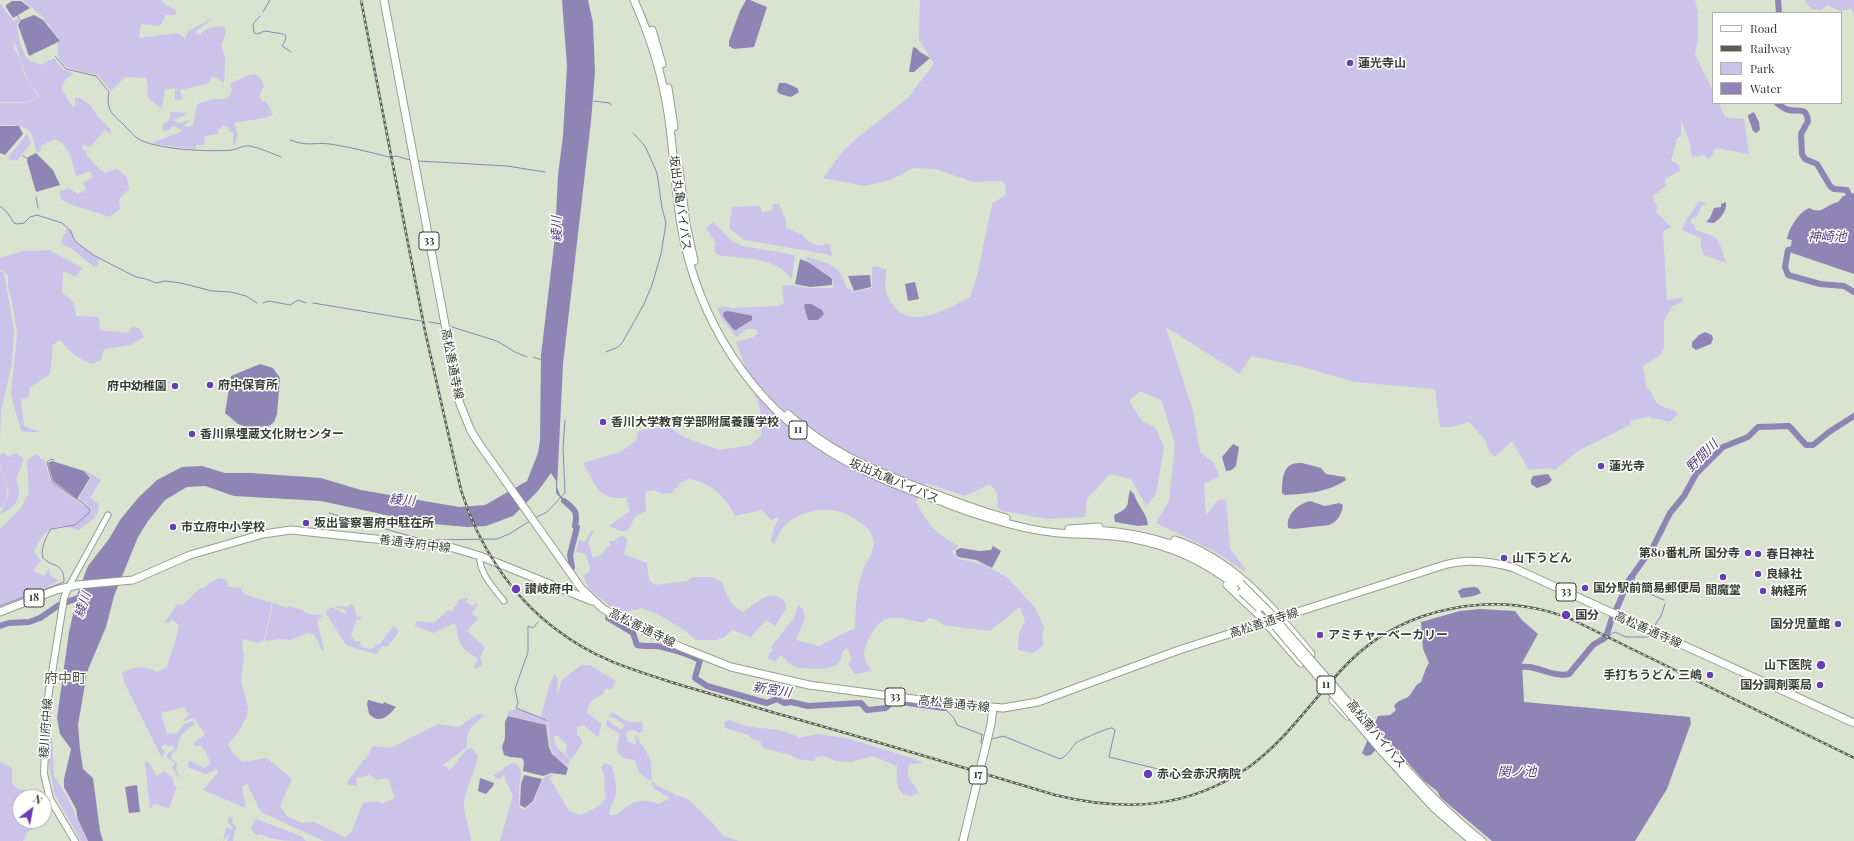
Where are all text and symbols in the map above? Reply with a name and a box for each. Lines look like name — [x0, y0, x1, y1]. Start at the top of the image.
legend — [1712, 12, 1842, 104]
text: Road — [1750, 20, 1777, 36]
text: Railway — [1750, 40, 1792, 56]
place label: 蓮光寺山 — [1358, 56, 1406, 70]
marker: 蓮光寺山 — [1345, 58, 1355, 68]
text: Park — [1750, 60, 1775, 76]
text: Water — [1750, 80, 1782, 96]
street label: 坂出丸亀バイパス — [666, 154, 694, 252]
water label: 綾川 — [549, 216, 565, 242]
water label: 神崎池 — [1808, 229, 1846, 245]
road number: 33 — [419, 232, 439, 250]
street label: 高松善通寺線 — [438, 327, 466, 401]
place label: 府中保育所 — [218, 378, 278, 392]
place label: 府中幼稚園 — [107, 379, 167, 393]
marker: 府中保育所 — [205, 380, 215, 390]
marker: 府中幼稚園 — [170, 381, 180, 391]
place label: 香川大学教育学部附属養護学校 — [611, 415, 779, 429]
marker: 香川大学教育学部附属養護学校 — [598, 417, 608, 427]
road number: 11 — [789, 421, 807, 439]
place label: 香川県埋蔵文化財センター — [200, 427, 344, 441]
marker: 香川県埋蔵文化財センター — [187, 429, 197, 439]
water label: 野間川 — [1683, 437, 1721, 475]
street label: 坂出丸亀バイパス — [847, 456, 941, 506]
place label: 蓮光寺 — [1609, 459, 1645, 473]
marker: 蓮光寺 — [1596, 461, 1606, 471]
water label: 綾川 — [388, 491, 416, 509]
place label: 坂出警察署府中駐在所 — [314, 516, 434, 530]
marker: 坂出警察署府中駐在所 — [301, 518, 311, 528]
place label: 市立府中小学校 — [181, 520, 265, 534]
marker: 市立府中小学校 — [168, 522, 178, 532]
street label: 善通寺府中線 — [378, 532, 452, 556]
place label: 第80番札所 国分寺 — [1639, 546, 1740, 560]
place label: 春日神社 — [1766, 547, 1814, 561]
marker: 第80番札所 国分寺 — [1743, 548, 1753, 558]
marker: 春日神社 — [1753, 549, 1763, 559]
place label: 山下うどん — [1512, 551, 1572, 565]
marker: 山下うどん — [1499, 553, 1509, 563]
place label: 良縁社 — [1766, 567, 1802, 581]
marker: 良縁社 — [1753, 569, 1763, 579]
marker: 閻魔堂 — [1718, 572, 1728, 582]
place label: 国分駅前簡易郵便局 — [1593, 581, 1701, 595]
place label: 讃岐府中 — [525, 582, 573, 596]
marker: 讃岐府中 — [510, 583, 522, 595]
road number: 33 — [1556, 583, 1576, 601]
marker: 国分駅前簡易郵便局 — [1580, 583, 1590, 593]
place label: 閻魔堂 — [1705, 583, 1741, 597]
place label: 納経所 — [1771, 584, 1807, 598]
marker: 納経所 — [1758, 586, 1768, 596]
road number: 18 — [24, 589, 44, 607]
water label: 綾川 — [72, 590, 94, 620]
street label: 高松善通寺線 — [1228, 605, 1300, 641]
street label: 高松善通寺線 — [606, 606, 678, 650]
place label: 国分 — [1575, 608, 1599, 622]
marker: 国分 — [1560, 609, 1572, 621]
street label: 高松善通寺線 — [1612, 609, 1684, 651]
place label: 国分児童館 — [1770, 617, 1830, 631]
marker: 国分児童館 — [1833, 619, 1843, 629]
place label: アミチャーベーカリー — [1328, 628, 1448, 642]
marker: アミチャーベーカリー — [1315, 630, 1325, 640]
place label: 山下医院 — [1764, 658, 1812, 672]
marker: 山下医院 — [1815, 659, 1827, 671]
place label: 手打ちうどん 三嶋 — [1603, 668, 1702, 682]
marker: 手打ちうどん 三嶋 — [1705, 670, 1715, 680]
district label: 府中町 — [44, 671, 86, 687]
road number: 11 — [1317, 676, 1335, 694]
place label: 国分調剤薬局 — [1740, 678, 1812, 692]
water label: 新宮川 — [752, 679, 792, 701]
marker: 国分調剤薬局 — [1815, 680, 1825, 690]
road number: 33 — [885, 688, 905, 706]
street label: 高松善通寺線 — [917, 693, 991, 715]
street label: 高松南バイパス — [1343, 697, 1409, 771]
street label: 綾川府中線 — [37, 698, 55, 758]
water label: 関ノ池 — [1498, 764, 1536, 780]
road number: 17 — [969, 766, 987, 784]
place label: 赤心会赤沢病院 — [1157, 767, 1241, 781]
marker: 赤心会赤沢病院 — [1142, 768, 1154, 780]
north arrow — [12, 789, 52, 829]
text: N — [31, 791, 45, 808]

